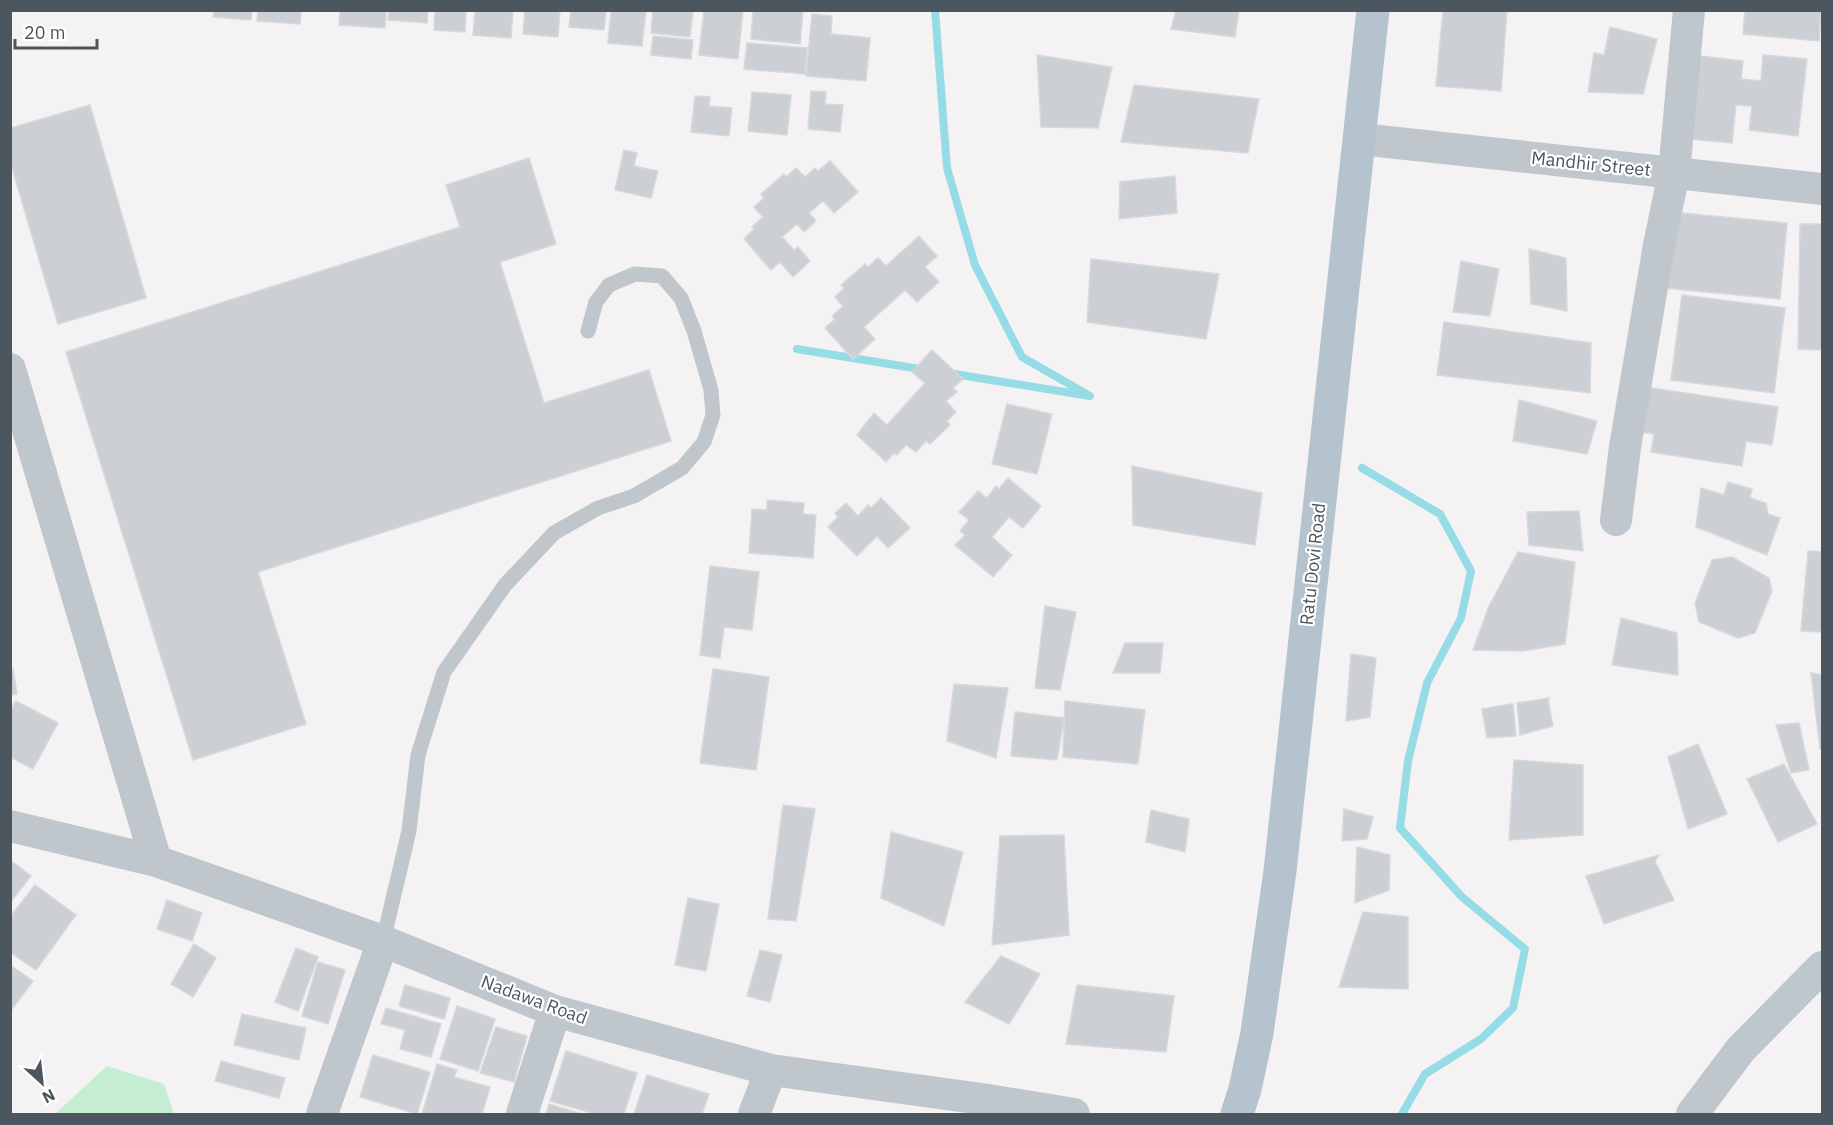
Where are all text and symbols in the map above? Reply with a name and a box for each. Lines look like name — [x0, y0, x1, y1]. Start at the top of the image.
scale bar — [15, 12, 98, 50]
text: 20 m — [24, 21, 66, 44]
street label: Mandhir Street — [1530, 146, 1652, 181]
street label: Ratu Dovi Road — [1295, 502, 1330, 626]
street label: Nadawa Road — [478, 970, 590, 1029]
north arrow — [12, 1053, 72, 1113]
text: N — [39, 1085, 59, 1108]

